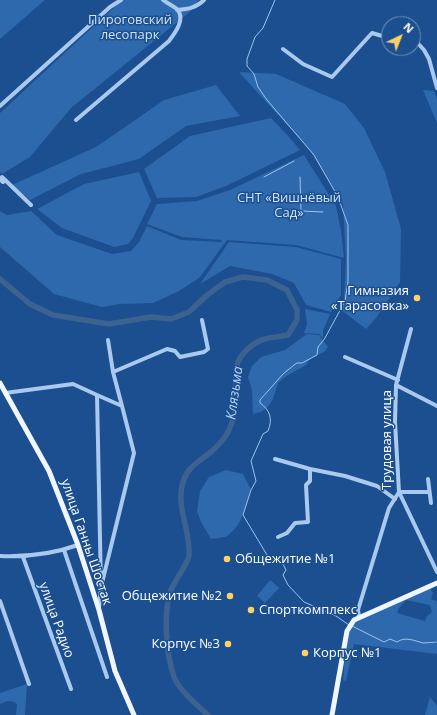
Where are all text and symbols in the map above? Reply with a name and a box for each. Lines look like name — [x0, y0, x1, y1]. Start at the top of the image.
park label: Пироговский лесопарк — [88, 12, 172, 43]
north arrow — [381, 16, 421, 56]
text: N — [400, 19, 417, 36]
park label: СНТ «Вишнёвый Сад» — [237, 190, 341, 221]
place label: Гимназия «Тарасовка» — [331, 283, 409, 314]
marker: Гимназия «Тарасовка» — [412, 293, 422, 303]
water label: Клязьма — [223, 365, 247, 421]
street label: Трудовая улица — [379, 390, 395, 490]
street label: улица Ганны Шостак — [57, 477, 115, 607]
place label: Общежитие №1 — [235, 551, 335, 567]
marker: Общежитие №1 — [222, 554, 232, 564]
street label: улица Радио — [35, 580, 77, 660]
place label: Общежитие №2 — [122, 588, 222, 604]
marker: Общежитие №2 — [225, 591, 235, 601]
place label: Спорткомплекс — [259, 602, 357, 618]
marker: Спорткомплекс — [246, 605, 256, 615]
place label: Корпус №3 — [151, 636, 220, 652]
marker: Корпус №3 — [223, 639, 233, 649]
place label: Корпус №1 — [313, 645, 382, 661]
marker: Корпус №1 — [300, 648, 310, 658]

